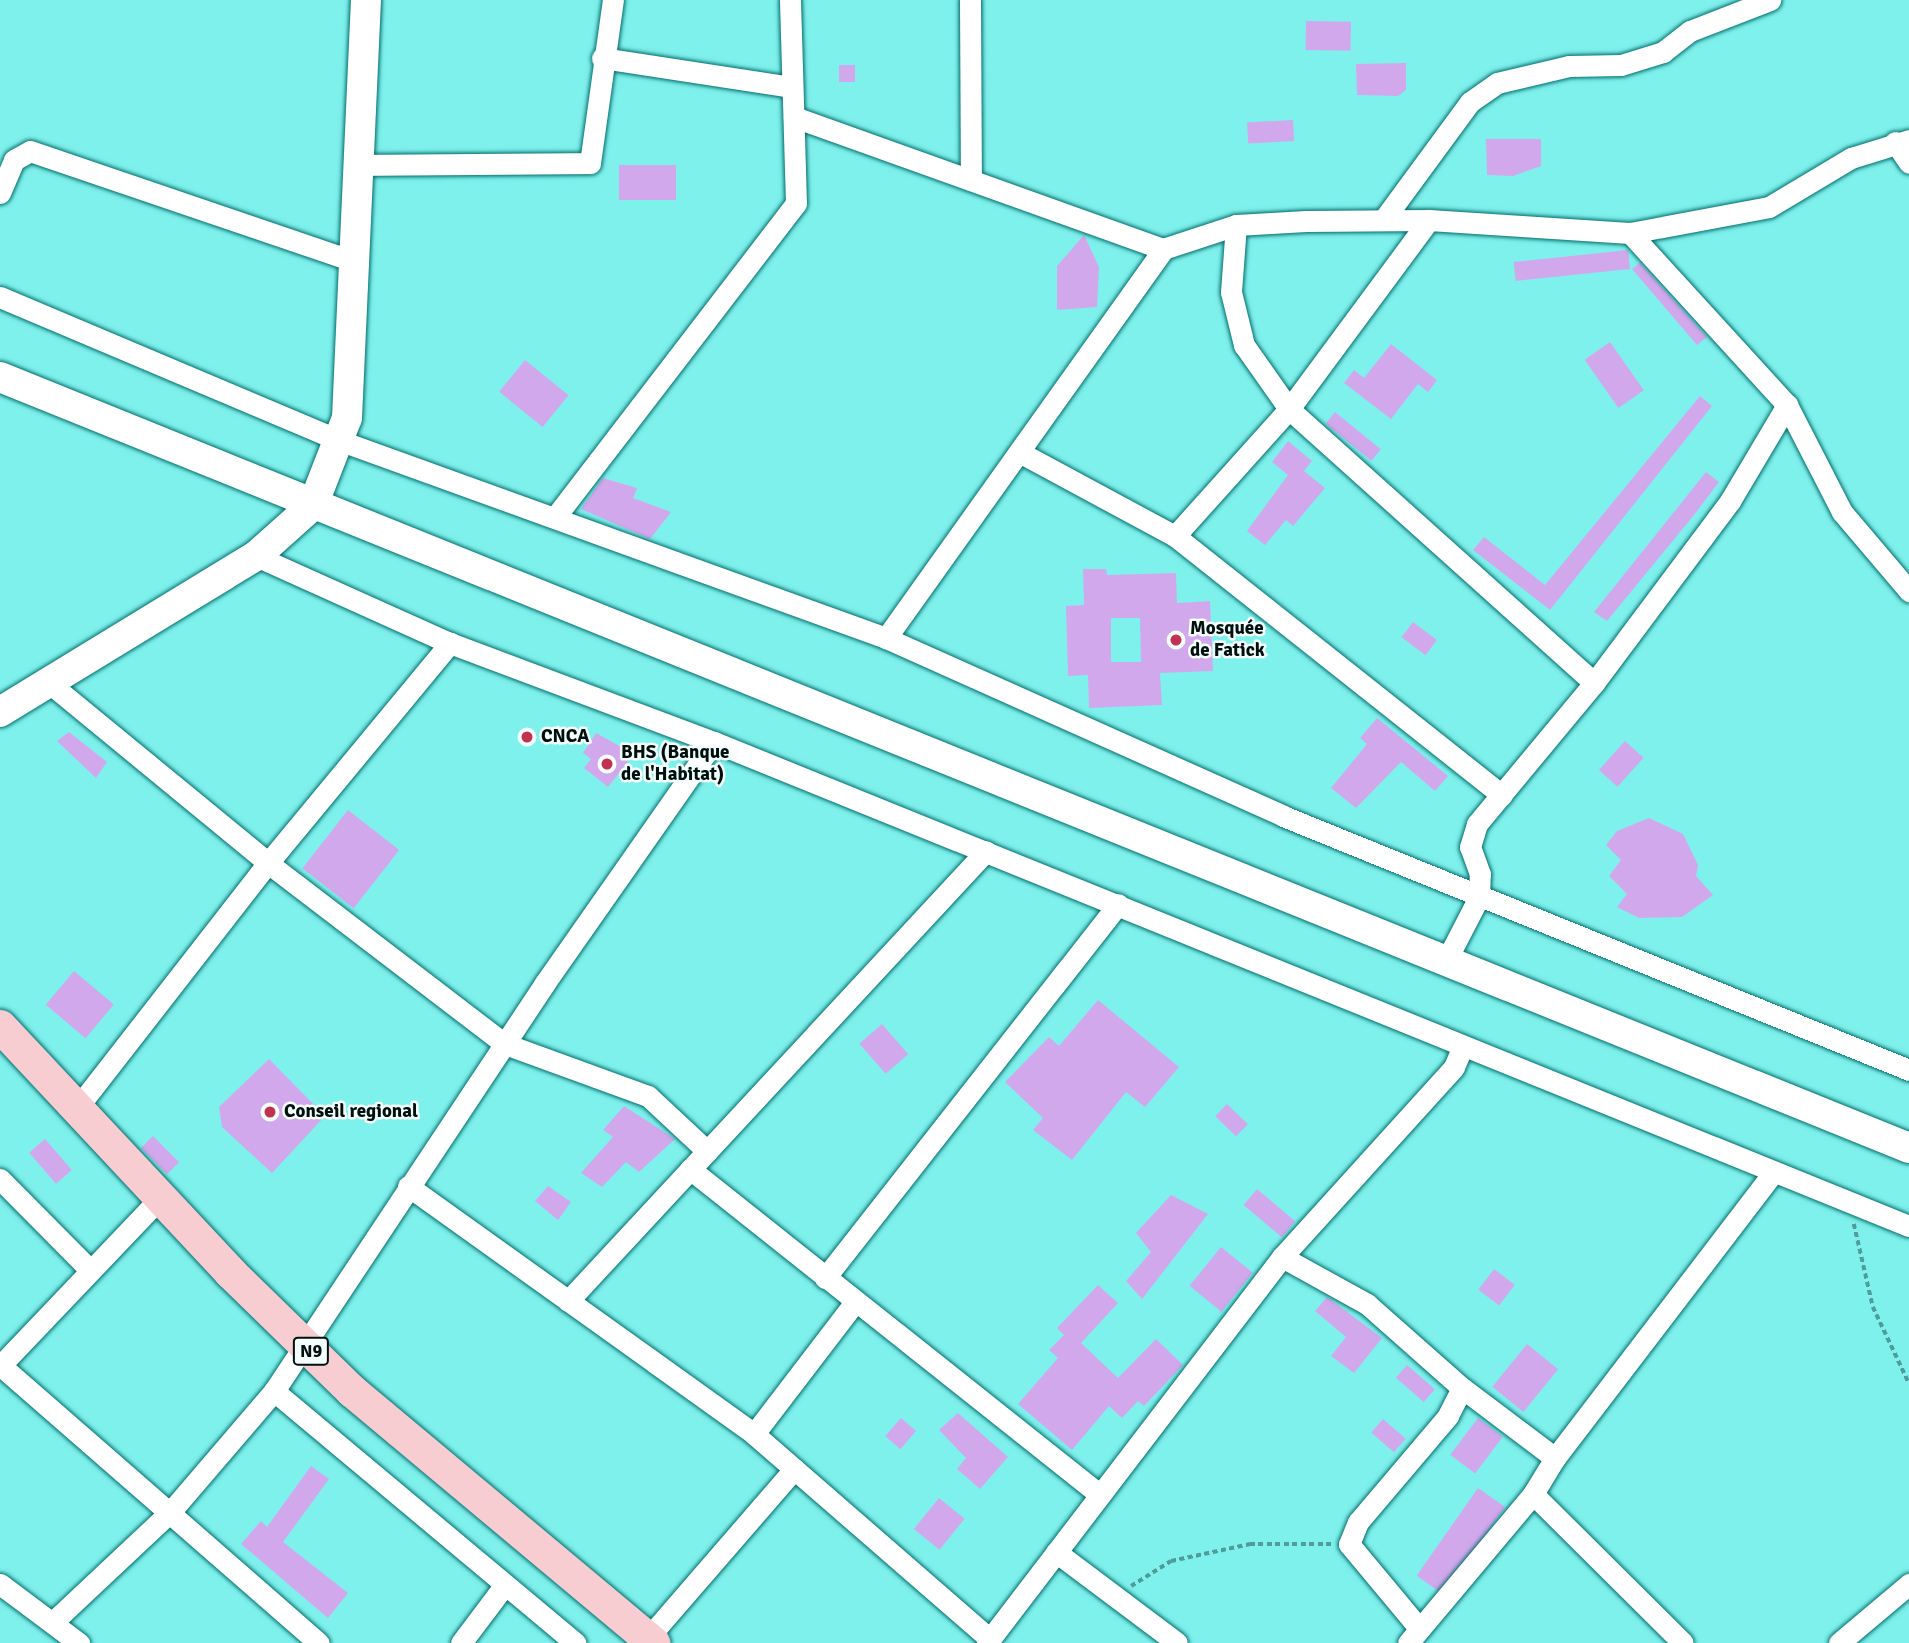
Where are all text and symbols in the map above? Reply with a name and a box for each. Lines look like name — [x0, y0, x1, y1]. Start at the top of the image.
place label: Mosquée de Fatick — [1190, 618, 1265, 662]
marker: Mosquée de Fatick — [1168, 632, 1184, 648]
place label: CNCA — [541, 726, 589, 748]
marker: CNCA — [519, 729, 535, 745]
place label: BHS (Banque de l'Habitat) — [621, 742, 729, 786]
marker: BHS (Banque de l'Habitat) — [599, 756, 615, 772]
place label: Conseil regional — [284, 1101, 418, 1123]
marker: Conseil regional — [262, 1104, 278, 1120]
road number: N9 — [292, 1336, 330, 1366]

